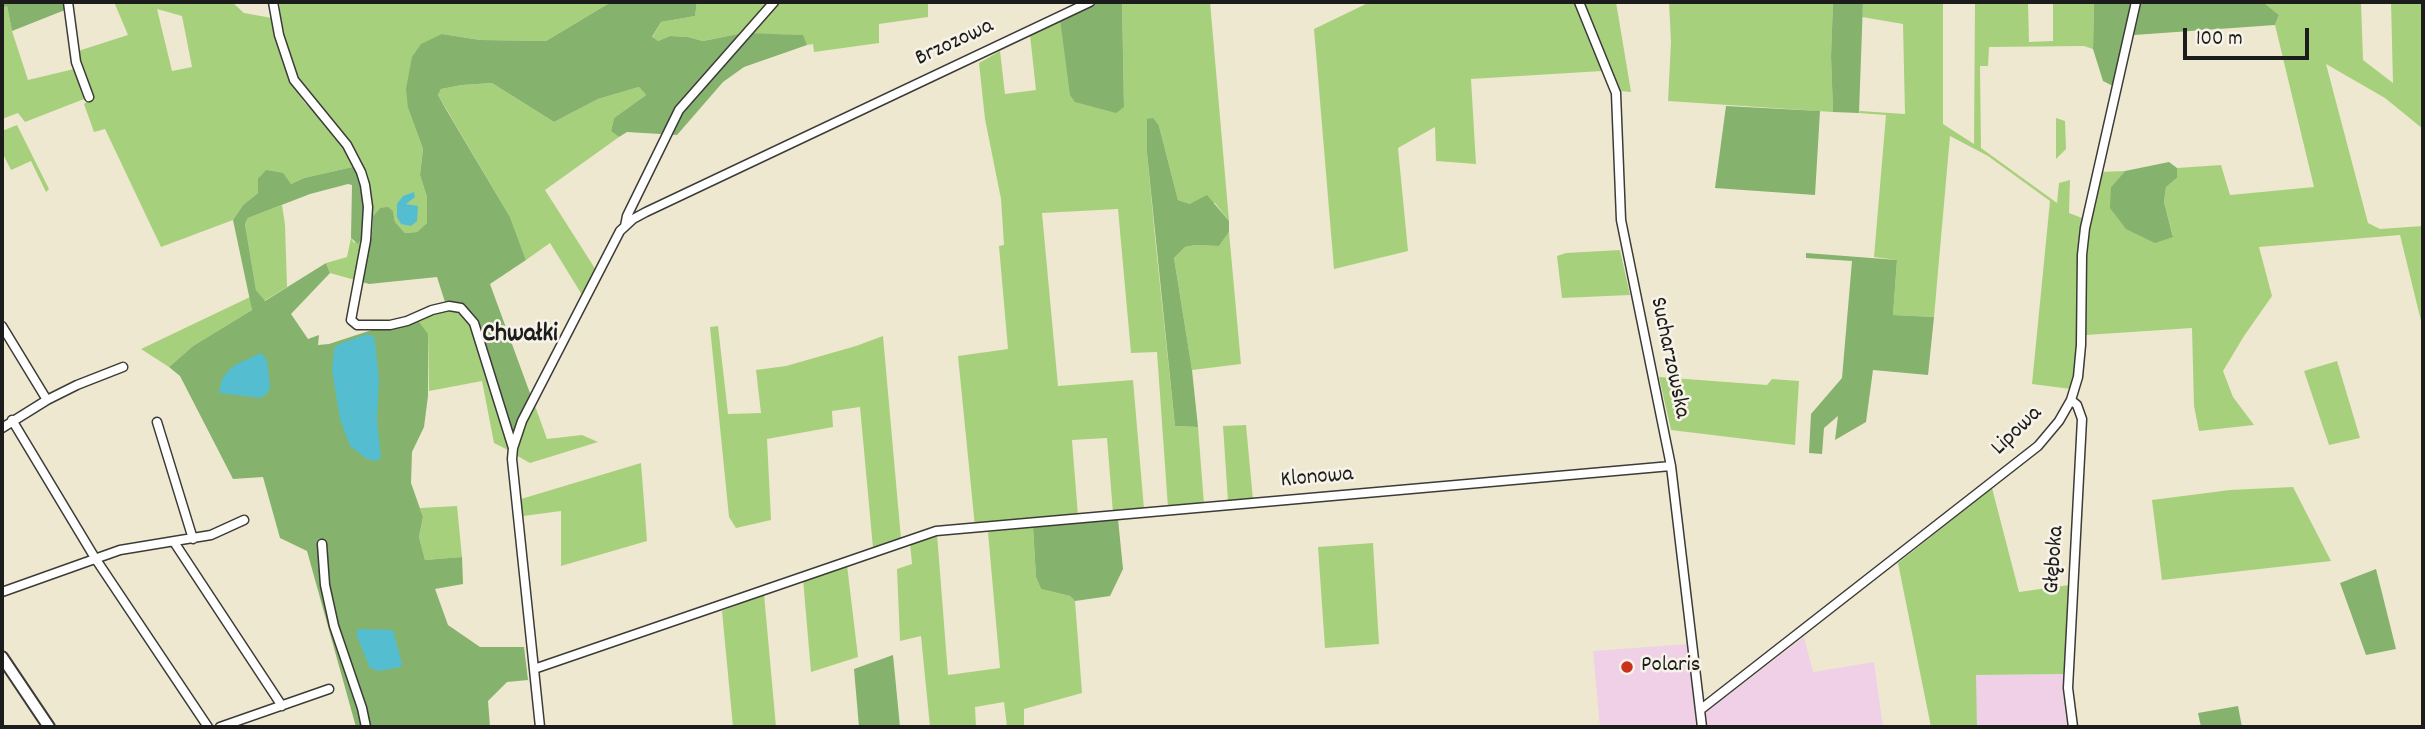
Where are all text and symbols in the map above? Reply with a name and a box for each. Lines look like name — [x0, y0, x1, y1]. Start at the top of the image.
street label: Brzozowa — [912, 14, 998, 74]
scale bar — [2187, 14, 2313, 58]
text: 100 m — [2196, 25, 2243, 55]
street label: Sucharzowska — [1642, 295, 1694, 421]
district label: Chwałki — [482, 320, 558, 352]
street label: Lipowa — [1987, 401, 2049, 463]
street label: Klonowa — [1280, 462, 1354, 496]
street label: Głęboka — [2040, 525, 2072, 595]
place label: Polaris — [1641, 653, 1700, 681]
marker: Polaris — [1619, 659, 1635, 675]

